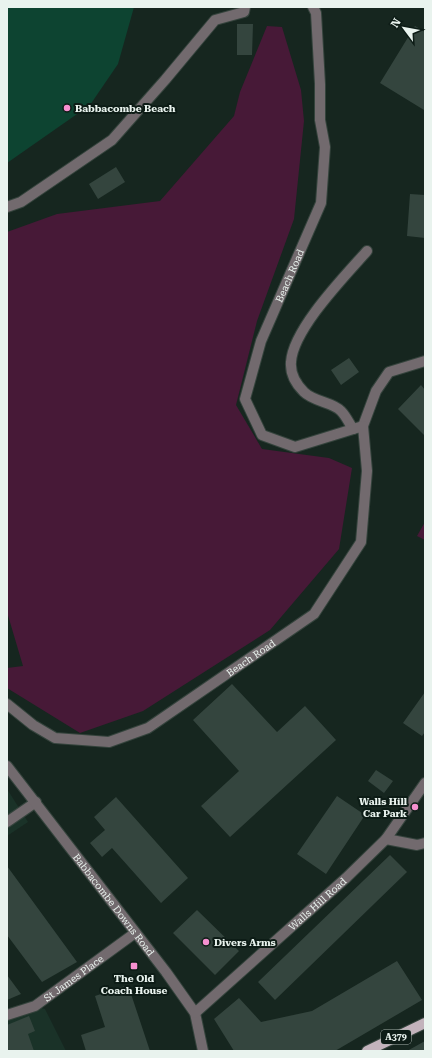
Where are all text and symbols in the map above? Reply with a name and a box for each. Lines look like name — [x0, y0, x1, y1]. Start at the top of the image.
north arrow — [384, 8, 424, 48]
text: N — [388, 15, 404, 30]
marker: Babbacombe Beach — [62, 103, 72, 113]
place label: Babbacombe Beach — [75, 103, 176, 114]
street label: Beach Road — [274, 247, 307, 304]
street label: Beach Road — [224, 637, 278, 679]
place label: Walls Hill Car Park — [359, 796, 408, 819]
marker: Walls Hill Car Park — [410, 802, 420, 812]
street label: Babbacombe Downs Road — [71, 852, 157, 958]
street label: Walls Hill Road — [287, 875, 349, 933]
marker: Divers Arms — [201, 937, 211, 947]
place label: Divers Arms — [214, 937, 276, 948]
street label: St James Place — [42, 953, 106, 1004]
marker: The Old Coach House — [129, 961, 139, 971]
place label: The Old Coach House — [101, 973, 167, 996]
road number: A379 — [381, 1030, 411, 1044]

